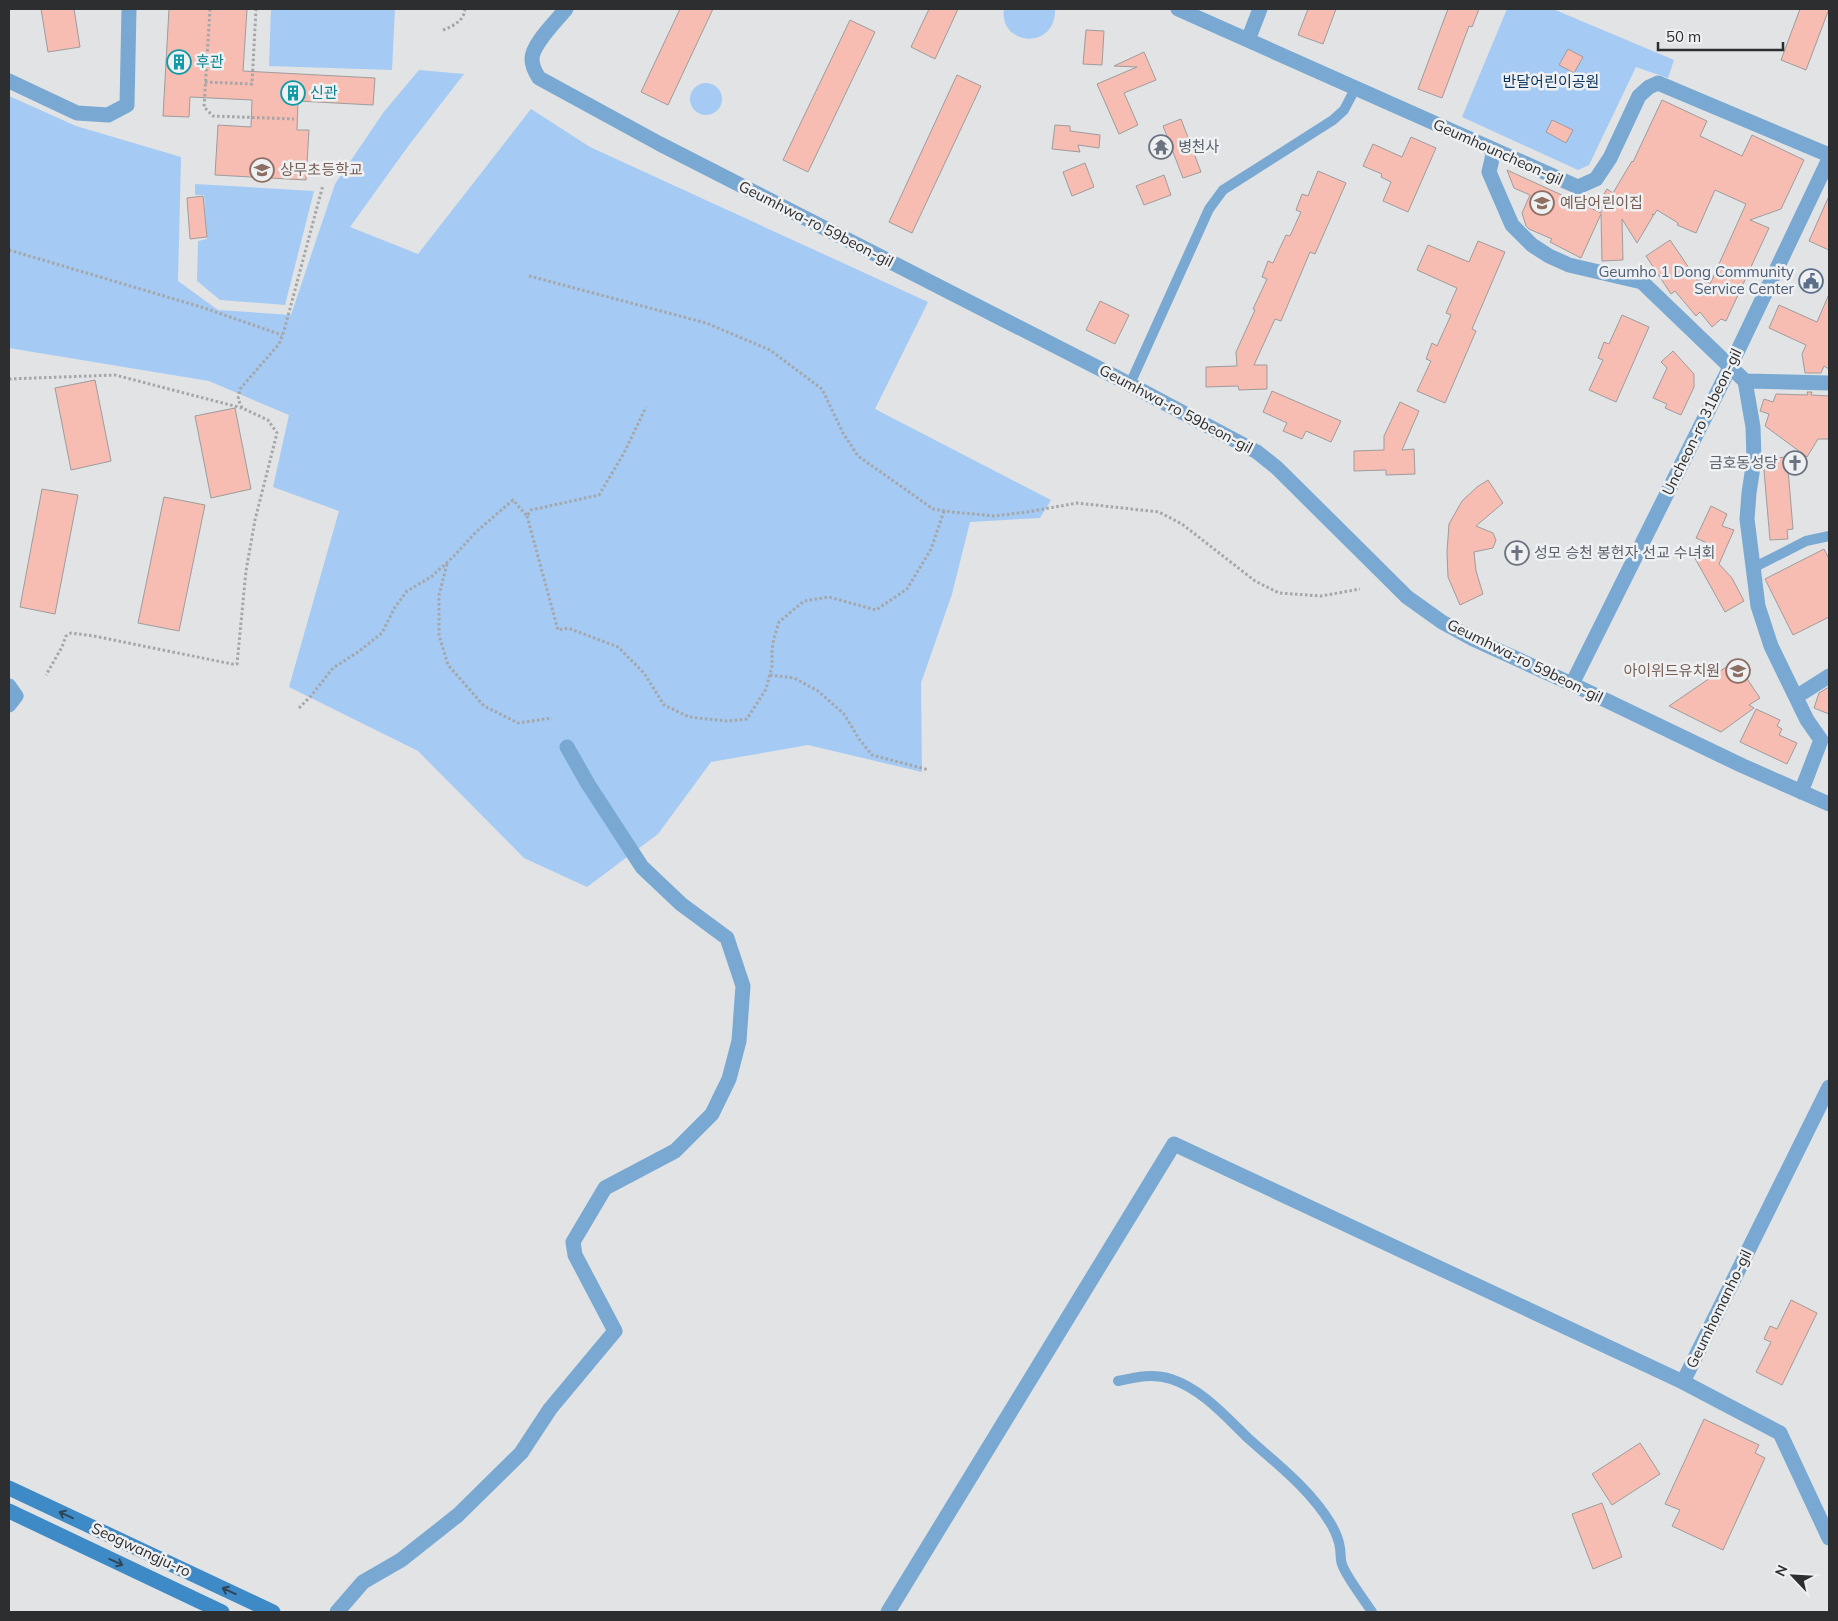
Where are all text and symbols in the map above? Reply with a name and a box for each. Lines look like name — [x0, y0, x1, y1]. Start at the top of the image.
scale bar — [1658, 20, 1783, 52]
text: 50 m — [1666, 27, 1701, 46]
building icon: 후관 — [166, 49, 192, 75]
place label: 후관 — [196, 52, 224, 71]
park label: 반달어린이공원 — [1503, 72, 1599, 91]
building icon: 신관 — [280, 80, 306, 106]
place label: 신관 — [310, 83, 338, 102]
street label: Geumhouncheon-gil — [1430, 114, 1566, 189]
temple icon: 병천사 — [1148, 134, 1174, 160]
place label: 병천사 — [1178, 137, 1220, 156]
school or university icon: 상무초등학교 — [249, 157, 275, 183]
place label: 상무초등학교 — [280, 160, 363, 179]
street label: Geumhwa-ro 59beon-gil — [736, 176, 897, 271]
school or university icon: 예담어린이집 — [1529, 190, 1555, 216]
place label: 예담어린이집 — [1560, 193, 1643, 212]
place label: Geumho 1 Dong Community Service Center — [1598, 262, 1795, 298]
public building icon: Geumho 1 Dong Community Service Center — [1798, 268, 1824, 294]
street label: Uncheon-ro 31beon-gil — [1658, 345, 1745, 498]
street label: Geumhwa-ro 59beon-gil — [1096, 360, 1256, 457]
church icon: 금호동성당 — [1782, 450, 1808, 476]
place label: 금호동성당 — [1709, 453, 1778, 472]
church icon: 성모 승천 봉헌자 선교 수녀회 — [1504, 540, 1530, 566]
place label: 성모 승천 봉헌자 선교 수녀회 — [1534, 543, 1715, 562]
street label: Geumhwa-ro 59beon-gil — [1444, 614, 1606, 707]
school or university icon: 아이위드유치원 — [1725, 658, 1751, 684]
place label: 아이위드유치원 — [1623, 661, 1720, 680]
street label: Geumhomanho-gil — [1682, 1246, 1756, 1371]
one-way arrow — [59, 1510, 74, 1520]
street label: Seogwangju-ro — [89, 1518, 194, 1581]
north arrow — [1768, 1551, 1818, 1601]
one-way arrow — [108, 1557, 123, 1567]
text: N — [1771, 1562, 1792, 1579]
one-way arrow — [222, 1586, 237, 1596]

